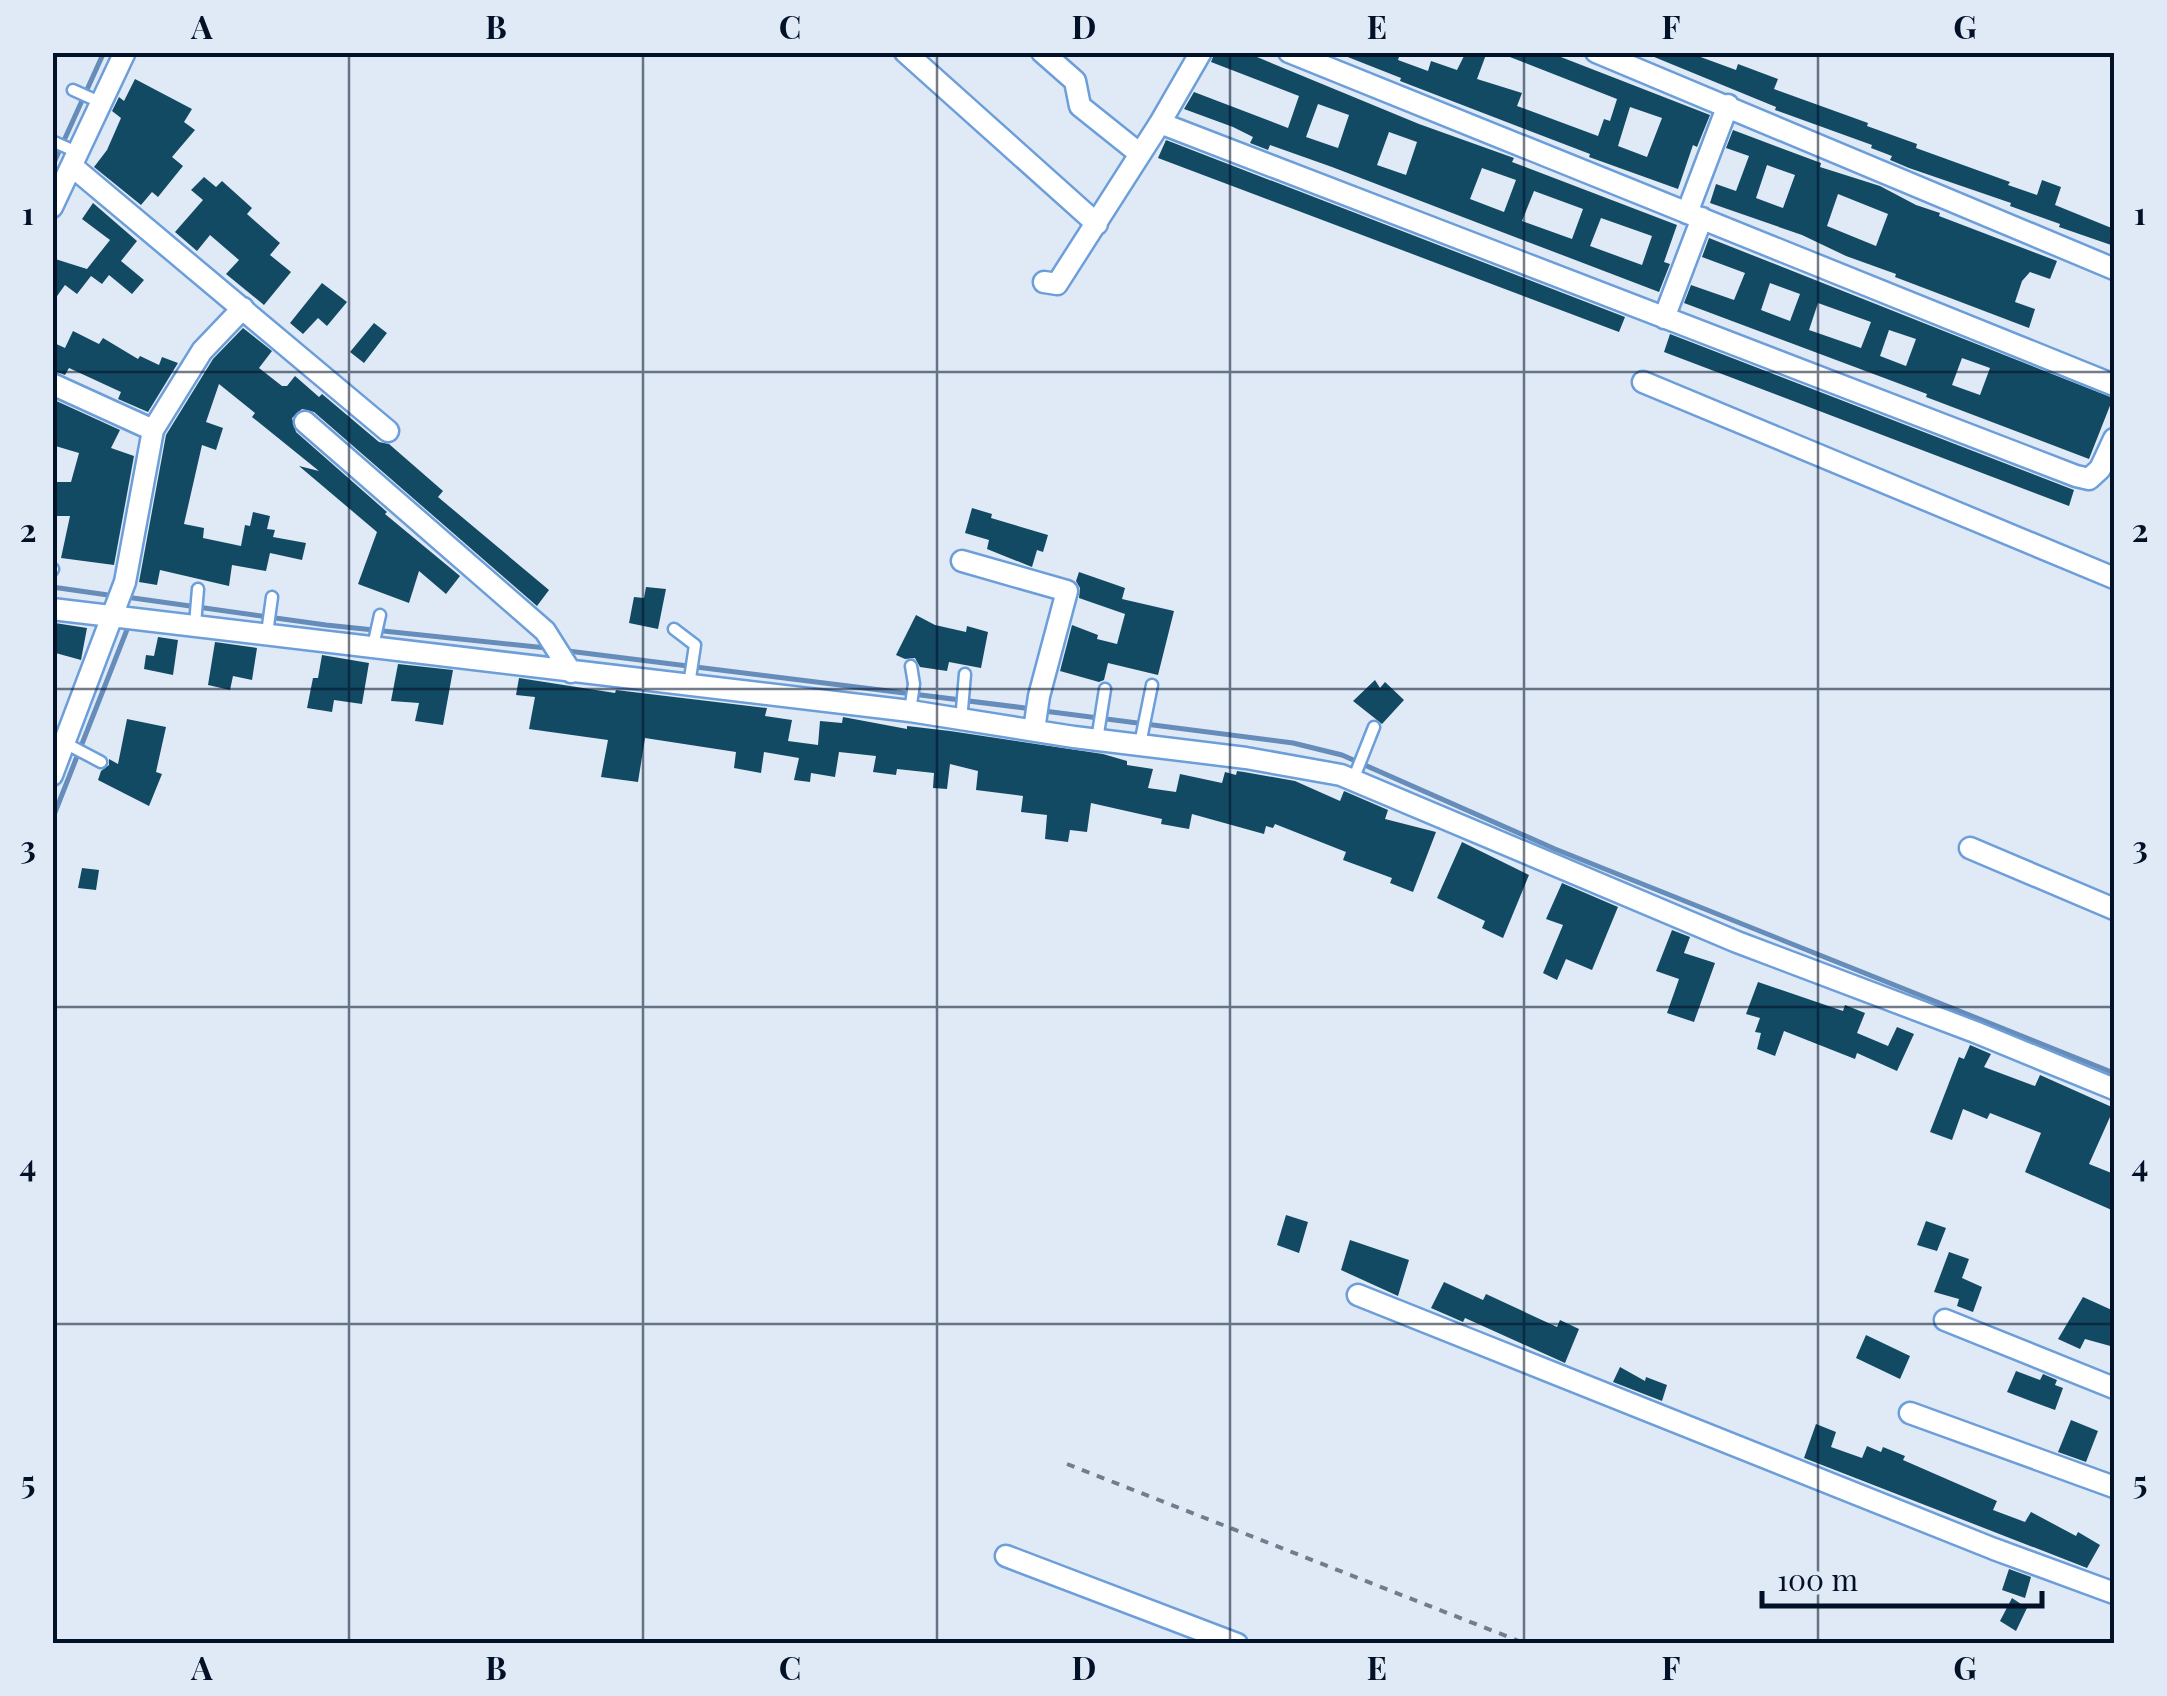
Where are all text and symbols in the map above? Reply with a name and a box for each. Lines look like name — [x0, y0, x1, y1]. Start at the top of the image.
text: A — [190, 4, 213, 47]
text: B — [485, 4, 507, 47]
text: C — [779, 4, 801, 47]
text: D — [1072, 4, 1096, 47]
text: E — [1367, 4, 1387, 47]
text: F — [1662, 4, 1681, 47]
text: G — [1953, 4, 1977, 47]
text: 1 — [22, 190, 34, 233]
text: 1 — [2134, 190, 2146, 233]
text: 2 — [20, 507, 36, 550]
text: 2 — [2132, 507, 2148, 550]
text: 3 — [20, 824, 36, 867]
text: 3 — [2132, 824, 2148, 867]
text: 4 — [20, 1142, 36, 1185]
text: 4 — [2132, 1142, 2148, 1185]
text: 5 — [21, 1459, 35, 1502]
text: 5 — [2133, 1459, 2147, 1502]
scale bar — [1762, 1546, 2042, 1608]
text: 100 m — [1777, 1559, 1859, 1599]
text: A — [190, 1645, 213, 1688]
text: B — [485, 1645, 507, 1688]
text: C — [779, 1645, 801, 1688]
text: D — [1072, 1645, 1096, 1688]
text: E — [1367, 1645, 1387, 1688]
text: F — [1662, 1645, 1681, 1688]
text: G — [1953, 1645, 1977, 1688]

